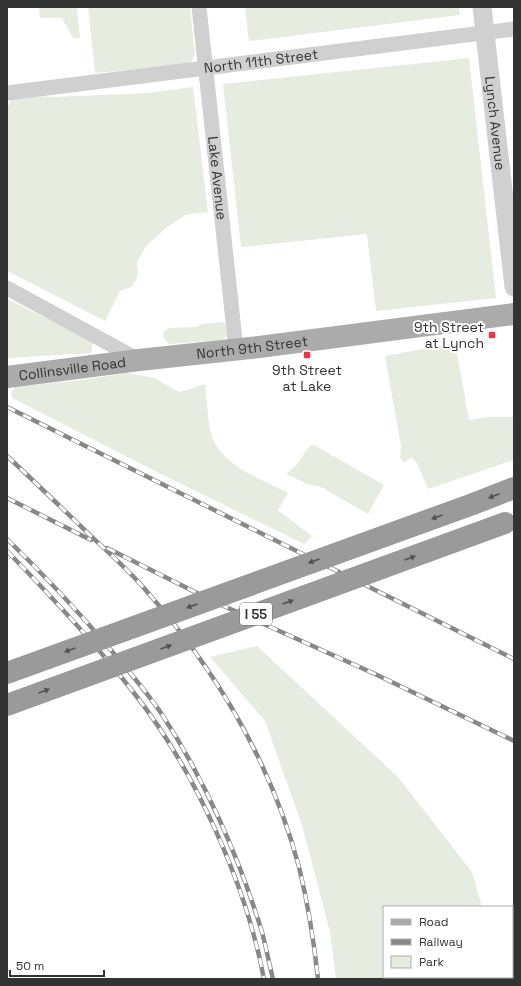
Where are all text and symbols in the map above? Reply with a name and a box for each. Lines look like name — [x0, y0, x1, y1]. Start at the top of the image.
street label: North 11th Street — [203, 45, 319, 77]
street label: Lynch Avenue — [481, 75, 510, 171]
street label: Lake Avenue — [204, 135, 231, 221]
place label: 9th Street at Lynch — [414, 318, 484, 352]
marker: 9th Street at Lynch — [487, 330, 497, 340]
street label: North 9th Street — [196, 332, 309, 363]
marker: 9th Street at Lake — [302, 350, 312, 360]
street label: Collinsville Road — [18, 353, 127, 384]
place label: 9th Street at Lake — [272, 361, 342, 395]
one-way arrow — [487, 494, 499, 500]
one-way arrow — [430, 515, 442, 521]
one-way arrow — [404, 554, 416, 560]
one-way arrow — [308, 559, 320, 565]
one-way arrow — [282, 599, 294, 605]
one-way arrow — [186, 603, 198, 609]
road number: I 55 — [240, 603, 272, 625]
one-way arrow — [160, 643, 172, 649]
one-way arrow — [63, 647, 75, 653]
one-way arrow — [38, 688, 50, 694]
legend — [383, 906, 513, 978]
text: Road — [419, 914, 448, 930]
text: Railway — [419, 934, 463, 950]
scale bar — [10, 952, 104, 978]
text: Park — [419, 954, 444, 970]
text: 50 m — [16, 958, 44, 974]

